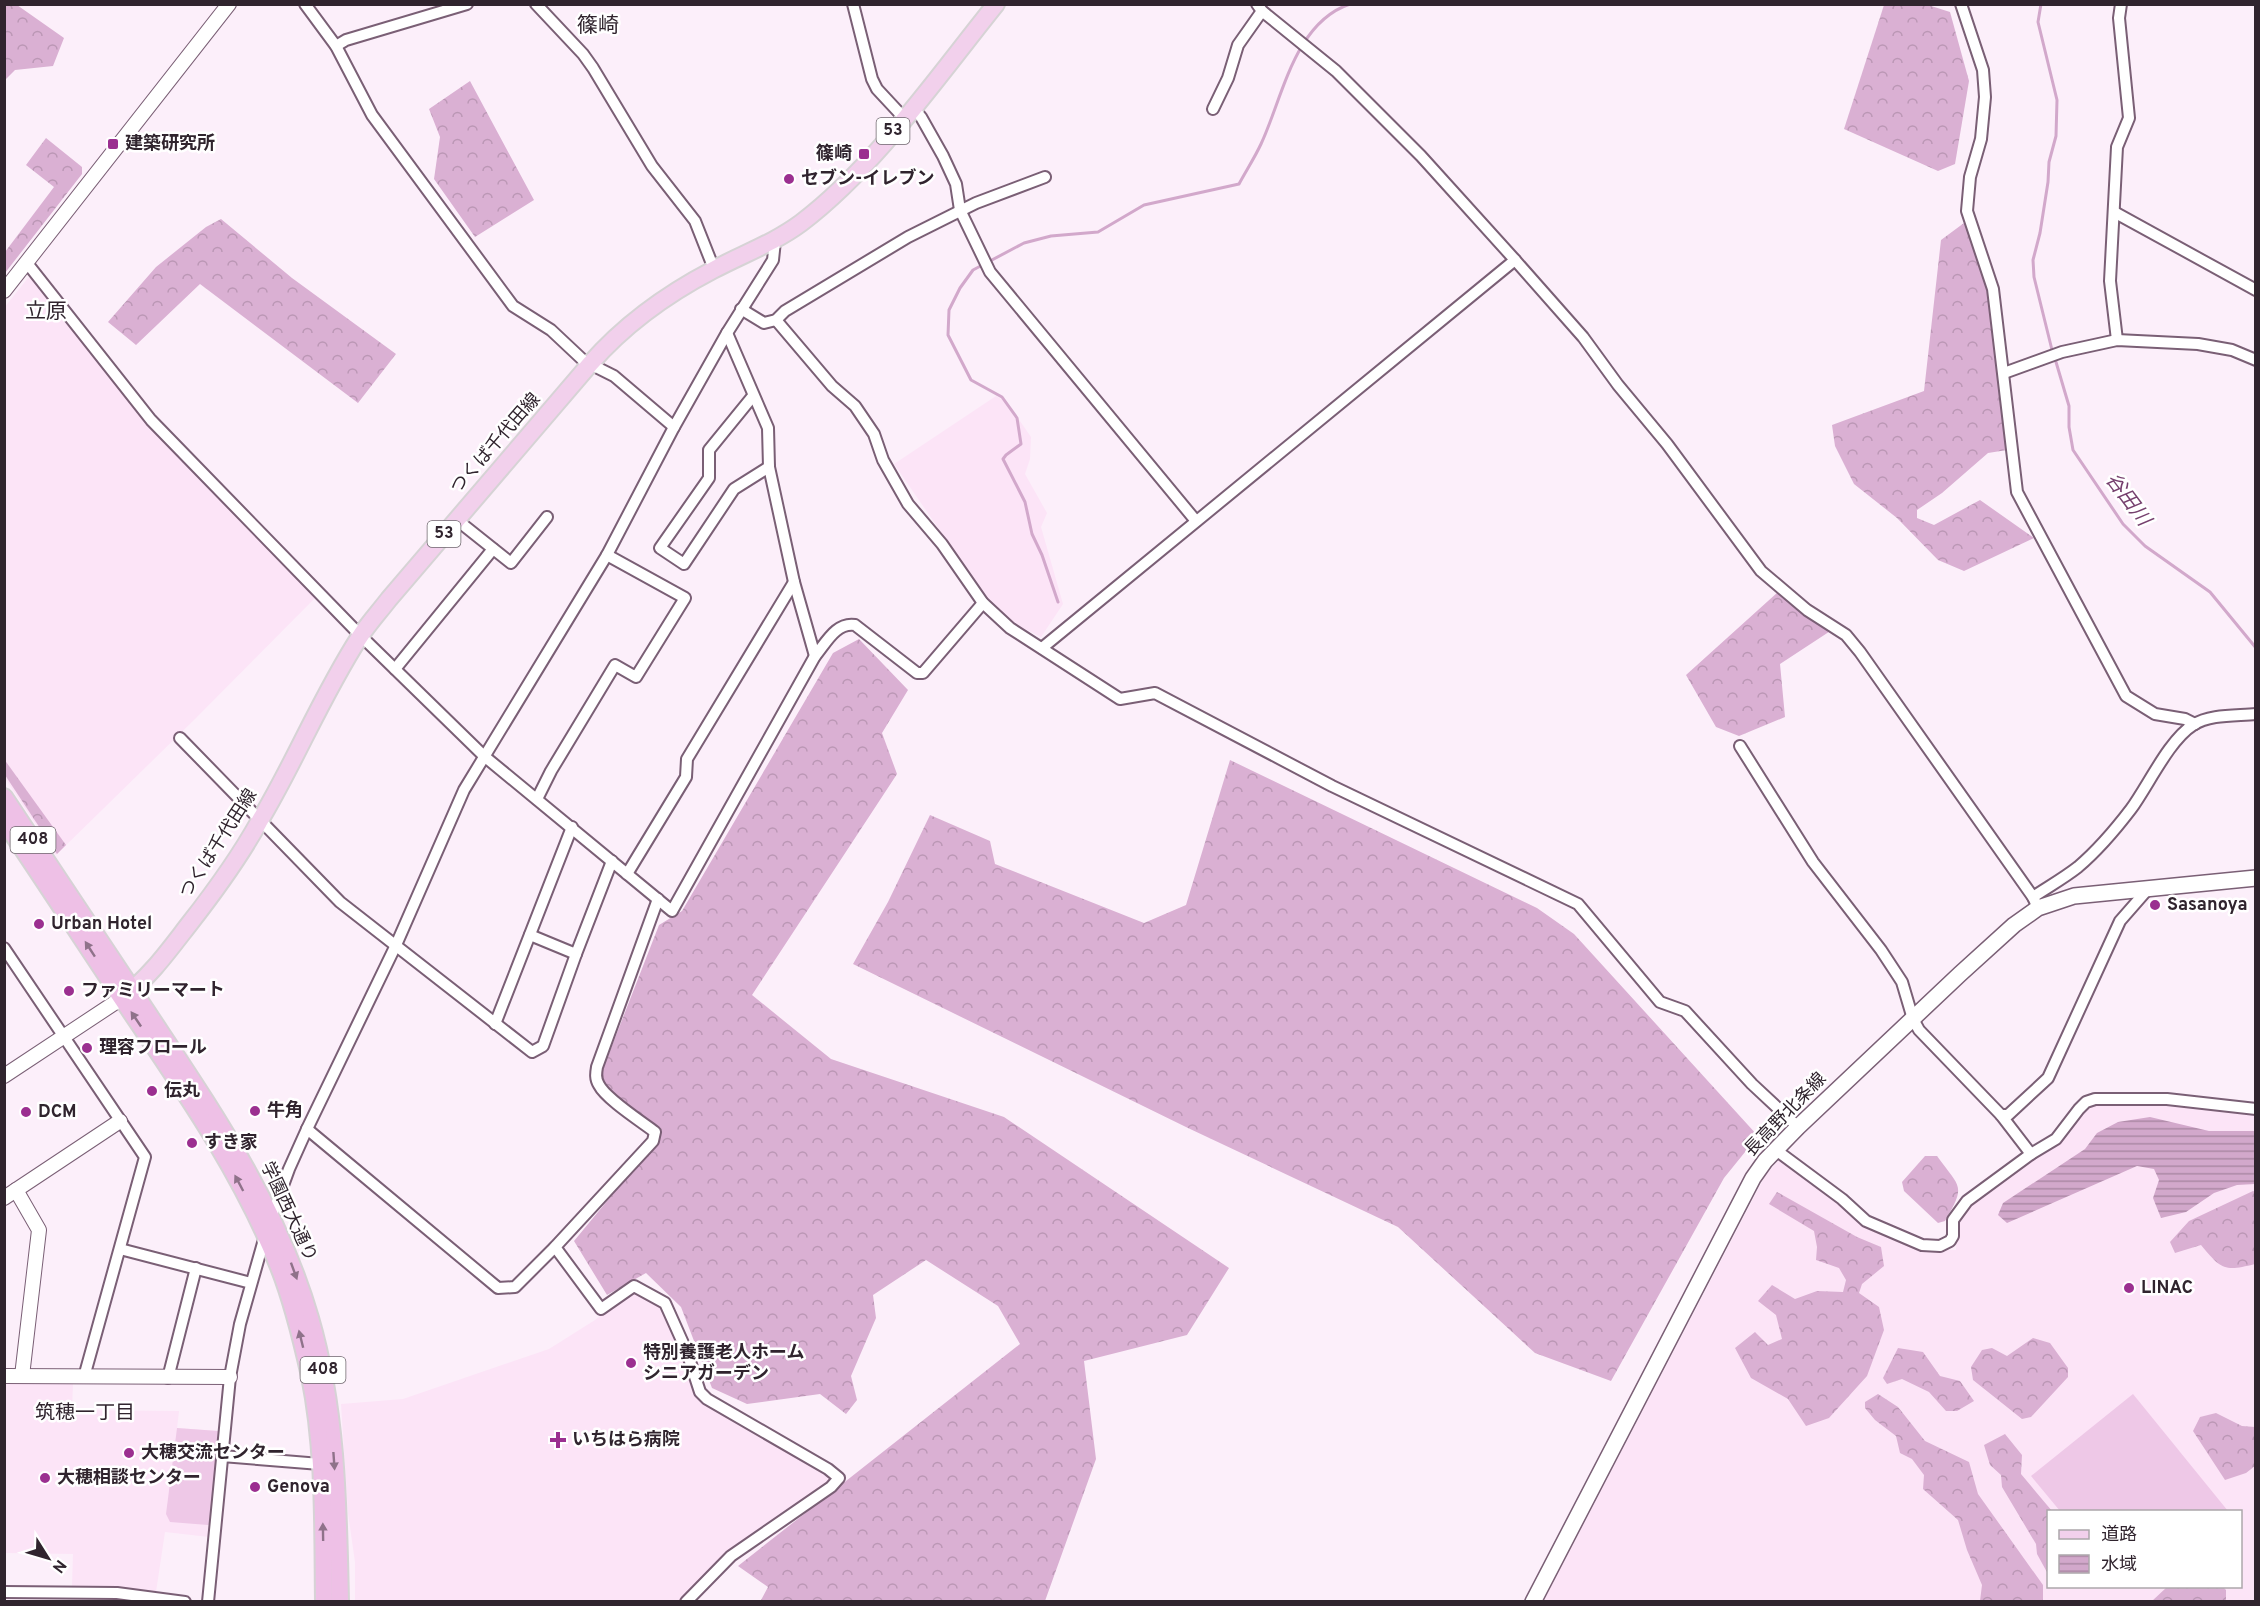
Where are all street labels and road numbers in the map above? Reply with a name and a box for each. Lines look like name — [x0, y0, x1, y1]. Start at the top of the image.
road number: 53 — [876, 118, 910, 144]
street label: つくば千代田線 — [446, 389, 546, 499]
road number: 53 — [428, 521, 460, 547]
street label: つくば千代田線 — [175, 785, 263, 903]
road number: 408 — [10, 827, 56, 853]
street label: 長高野北条線 — [1740, 1068, 1832, 1162]
street label: 学園西大通り — [255, 1158, 321, 1266]
road number: 408 — [300, 1357, 346, 1383]

